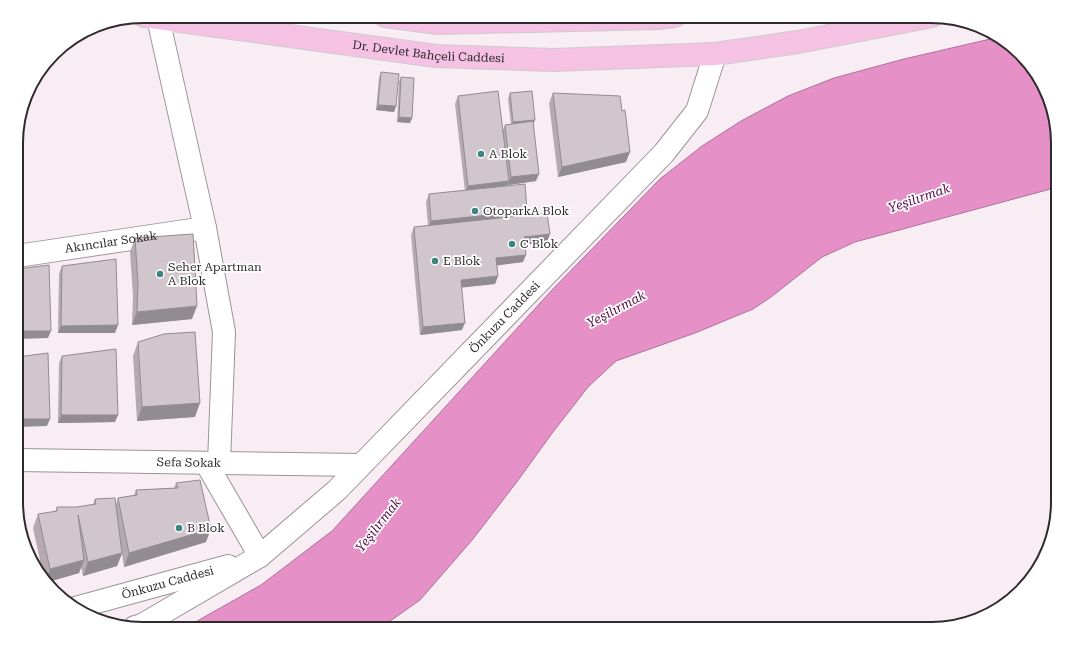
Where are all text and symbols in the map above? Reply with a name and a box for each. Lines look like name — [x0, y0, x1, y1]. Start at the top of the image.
street label: Dr. Devlet Bahçeli Caddesi — [352, 38, 505, 65]
place label: A Blok — [489, 147, 528, 161]
marker: A Blok — [476, 149, 486, 159]
water label: Yeşilırmak — [886, 180, 953, 216]
place label: OtoparkA Blok — [483, 204, 570, 218]
marker: OtoparkA Blok — [470, 206, 480, 216]
street label: Akıncılar Sokak — [64, 228, 158, 256]
place label: C Blok — [520, 237, 559, 251]
marker: C Blok — [507, 239, 517, 249]
place label: E Blok — [443, 254, 481, 268]
marker: E Blok — [430, 256, 440, 266]
place label: Seher Apartman A Blok — [168, 260, 262, 288]
marker: Seher Apartman A Blok — [155, 269, 165, 279]
street label: Önkuzu Caddesi — [467, 278, 543, 356]
water label: Yeşilırmak — [584, 287, 649, 331]
street label: Sefa Sokak — [157, 455, 222, 470]
water label: Yeşilırmak — [352, 494, 404, 555]
place label: B Blok — [187, 521, 225, 535]
marker: B Blok — [174, 523, 184, 533]
street label: Önkuzu Caddesi — [120, 563, 215, 602]

